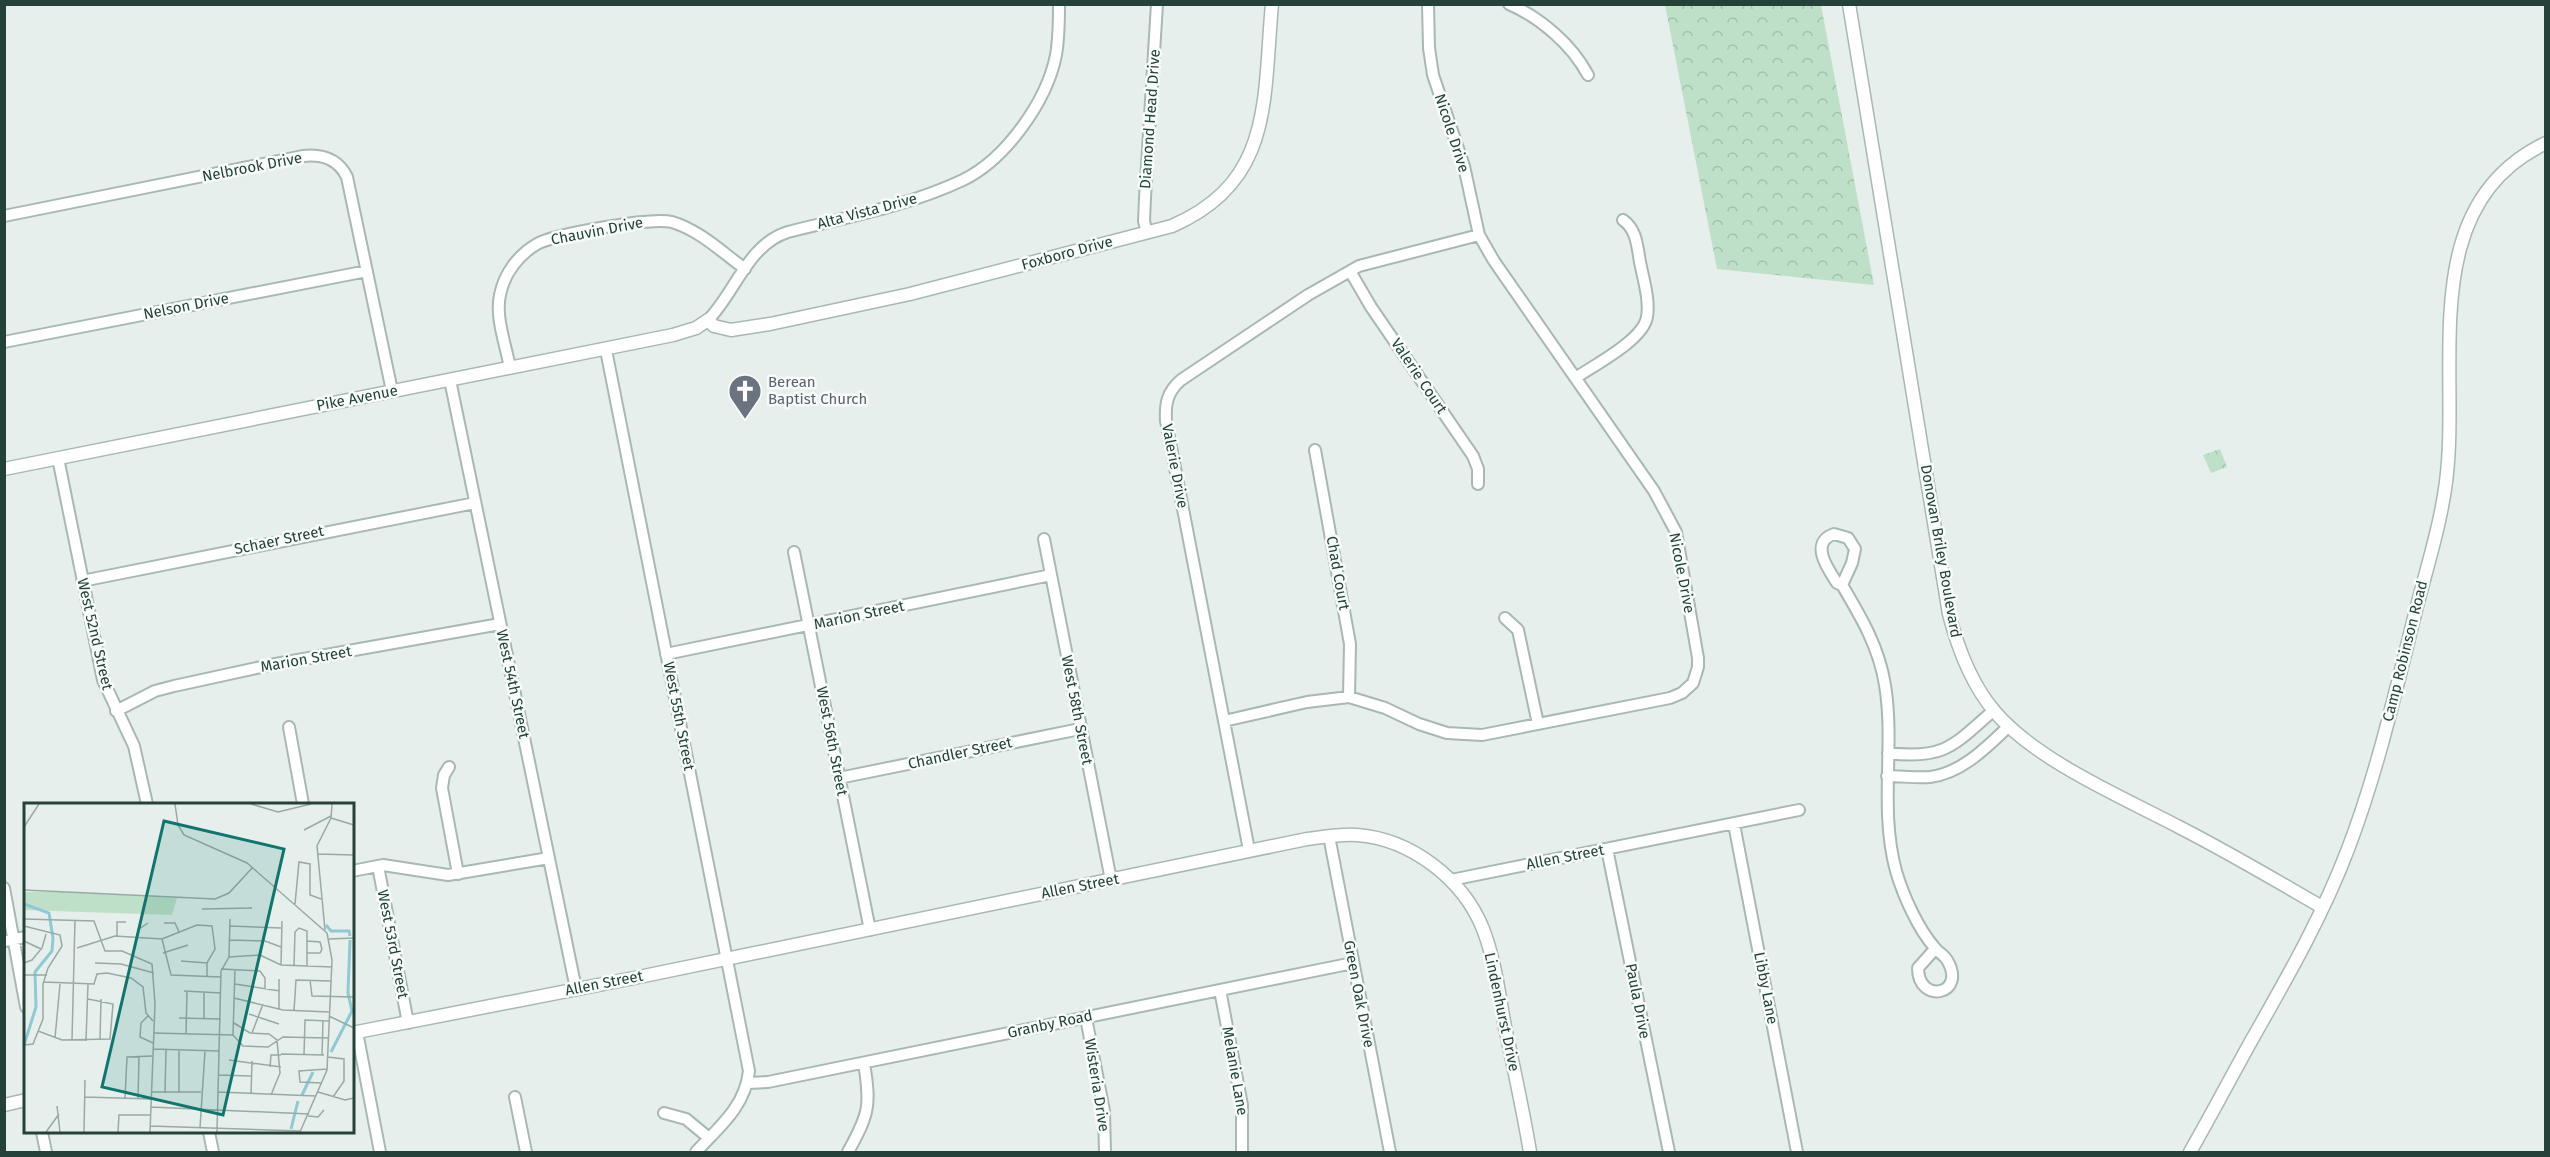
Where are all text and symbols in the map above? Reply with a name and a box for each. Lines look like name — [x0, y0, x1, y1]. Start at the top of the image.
street label: Diamond Head Drive — [1136, 49, 1164, 189]
street label: Nicole Drive — [1431, 91, 1473, 175]
street label: Nelbrook Drive — [201, 148, 303, 186]
street label: Alta Vista Drive — [815, 189, 919, 233]
street label: Chauvin Drive — [549, 213, 645, 249]
street label: Foxboro Drive — [1019, 232, 1115, 274]
street label: Nelson Drive — [142, 289, 230, 323]
street label: Valerie Court — [1387, 335, 1451, 418]
church icon: Berean Baptist Church — [727, 373, 763, 420]
place label: Berean Baptist Church — [768, 373, 867, 408]
street label: Pike Avenue — [315, 381, 399, 415]
street label: Valerie Drive — [1158, 422, 1192, 510]
street label: Donovan Briley Boulevard — [1917, 463, 1965, 639]
street label: Schaer Street — [233, 522, 326, 558]
street label: Nicole Drive — [1665, 531, 1699, 615]
street label: Chad Court — [1323, 535, 1353, 612]
street label: West 52nd Street — [73, 576, 117, 692]
street label: Camp Robinson Road — [2379, 579, 2431, 723]
street label: Marion Street — [812, 597, 906, 633]
street label: West 54th Street — [493, 628, 533, 741]
street label: Marion Street — [259, 642, 353, 676]
street label: West 58th Street — [1058, 654, 1097, 767]
street label: West 55th Street — [660, 660, 698, 773]
street label: West 56th Street — [813, 685, 852, 798]
street label: Chandler Street — [906, 733, 1014, 773]
inset map — [24, 803, 354, 1133]
street label: Allen Street — [1525, 841, 1606, 873]
street label: Allen Street — [1040, 870, 1121, 902]
street label: West 53rd Street — [374, 888, 413, 1001]
street label: Green Oak Drive — [1340, 939, 1378, 1049]
street label: Libby Lane — [1750, 950, 1782, 1026]
street label: Lindenhurst Drive — [1481, 951, 1523, 1073]
street label: Paula Drive — [1622, 962, 1654, 1040]
street label: Allen Street — [564, 967, 645, 999]
street label: Granby Road — [1006, 1006, 1094, 1042]
street label: Melanie Lane — [1218, 1025, 1252, 1117]
street label: Wisteria Drive — [1081, 1037, 1113, 1133]

